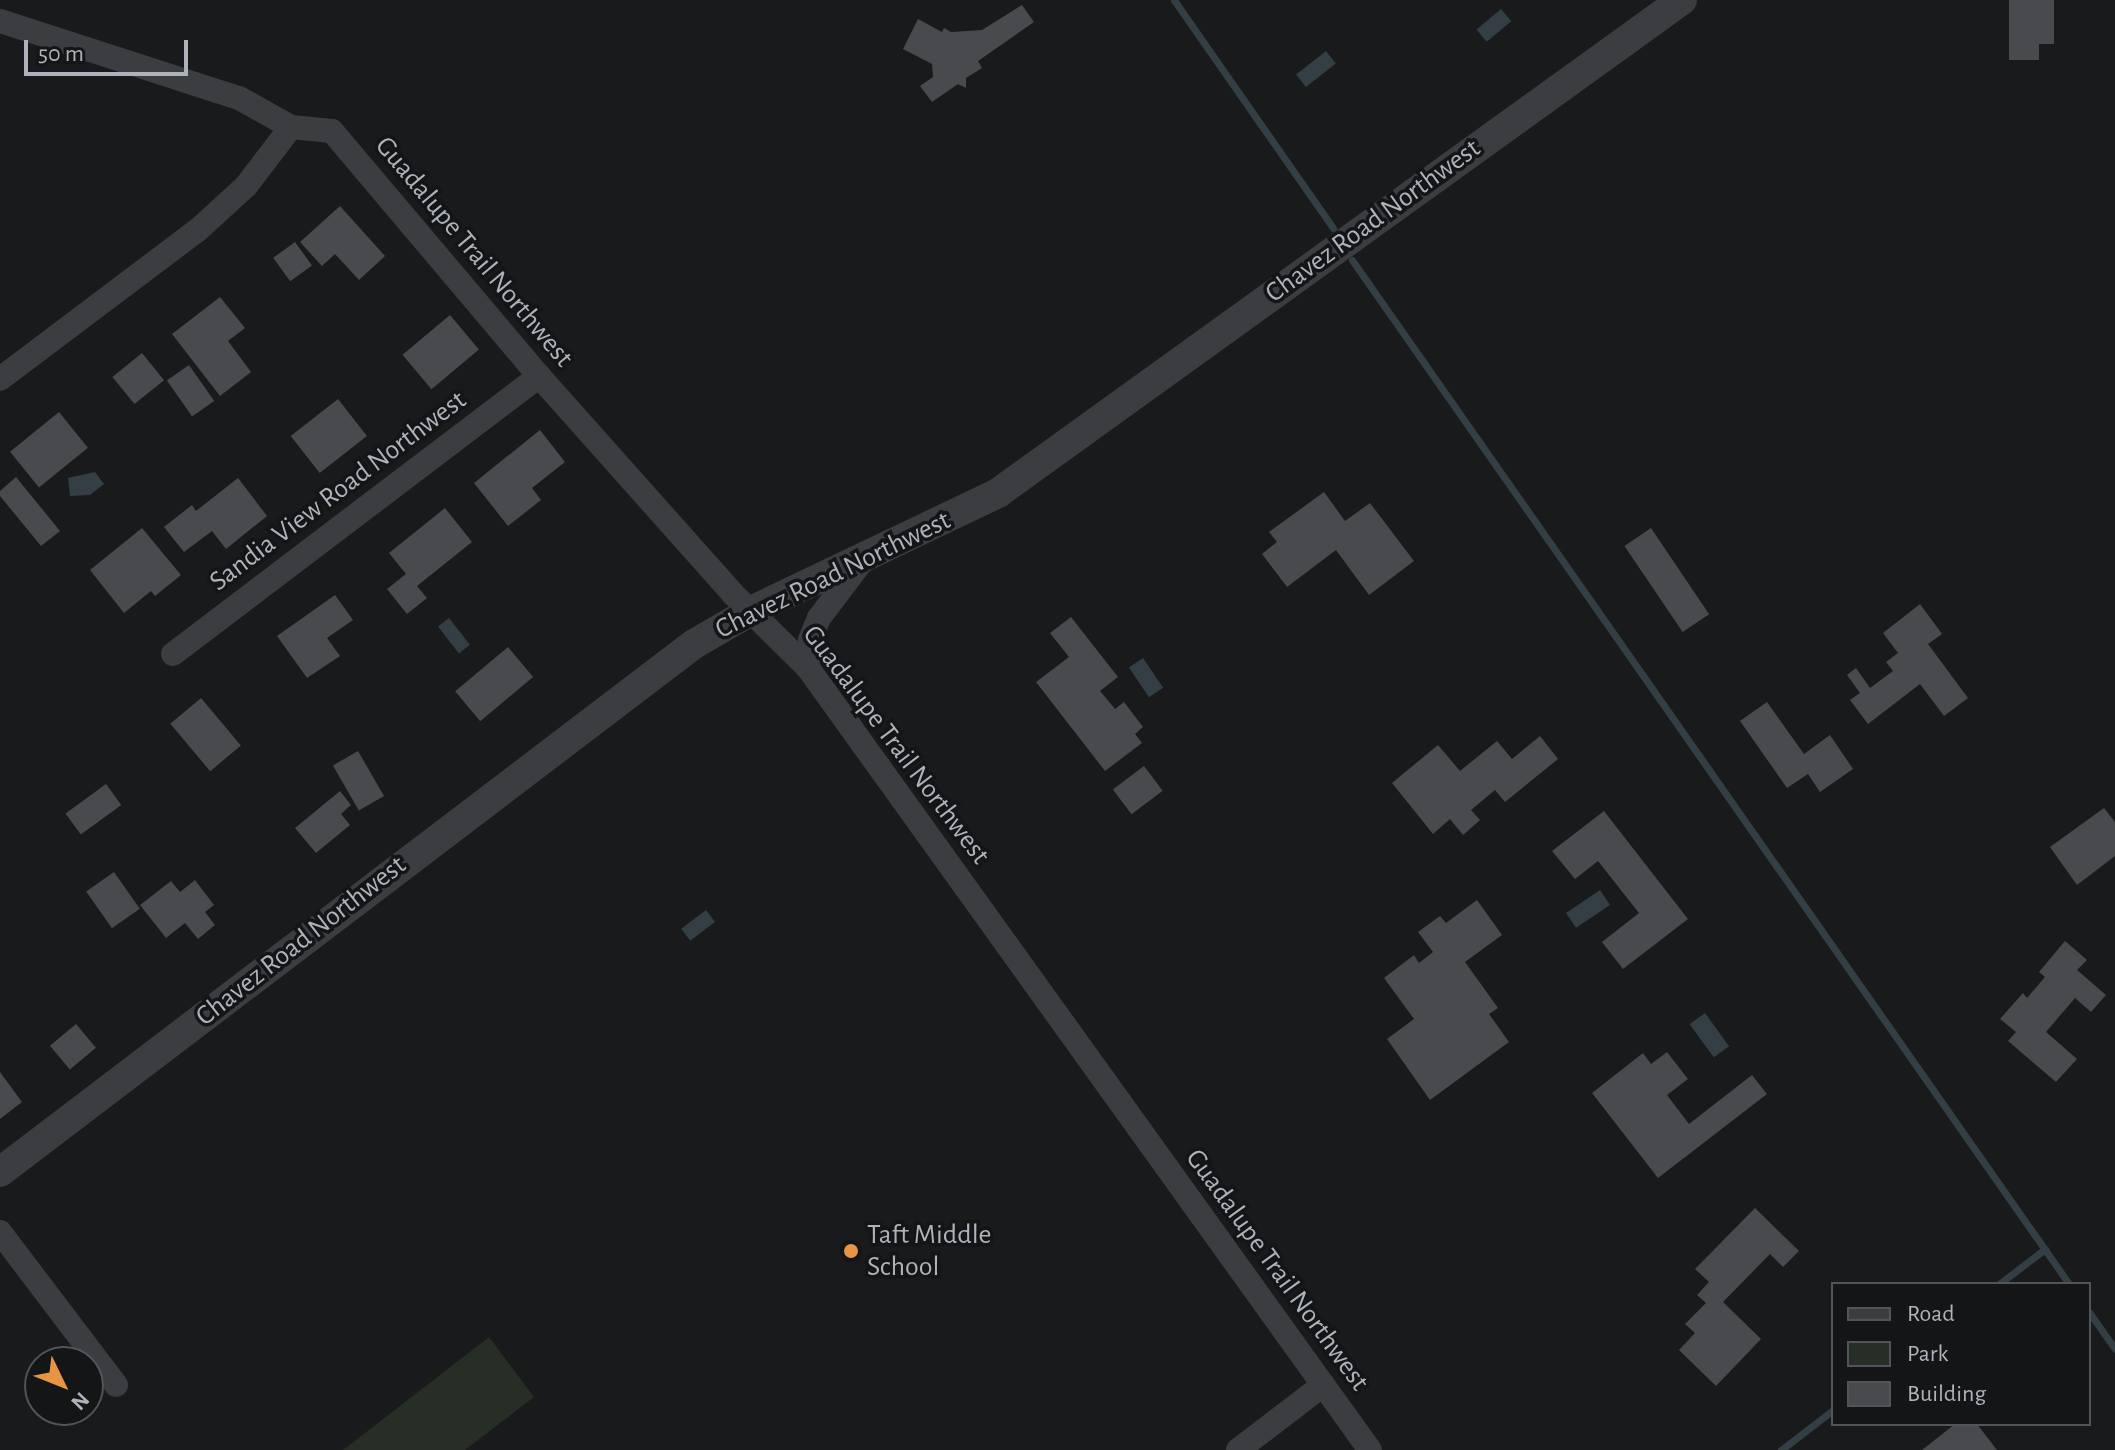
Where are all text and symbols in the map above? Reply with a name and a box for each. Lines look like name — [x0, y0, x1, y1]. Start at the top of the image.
scale bar — [28, 24, 192, 74]
text: 50 m — [38, 42, 84, 66]
street label: Guadalupe Trail Northwest — [368, 130, 580, 374]
street label: Chavez Road Northwest — [1259, 132, 1487, 310]
street label: Sandia View Road Northwest — [203, 384, 473, 598]
street label: Chavez Road Northwest — [710, 504, 956, 646]
street label: Guadalupe Trail Northwest — [795, 619, 997, 871]
street label: Chavez Road Northwest — [189, 849, 413, 1033]
street label: Guadalupe Trail Northwest — [1178, 1143, 1376, 1397]
place label: Taft Middle School — [867, 1218, 991, 1284]
marker: Taft Middle School — [842, 1242, 860, 1260]
legend — [1831, 1282, 2091, 1426]
text: Road — [1907, 1302, 1955, 1326]
text: Park — [1907, 1342, 1948, 1366]
north arrow — [24, 1346, 104, 1426]
text: Building — [1907, 1382, 1986, 1406]
text: N — [67, 1388, 93, 1414]

